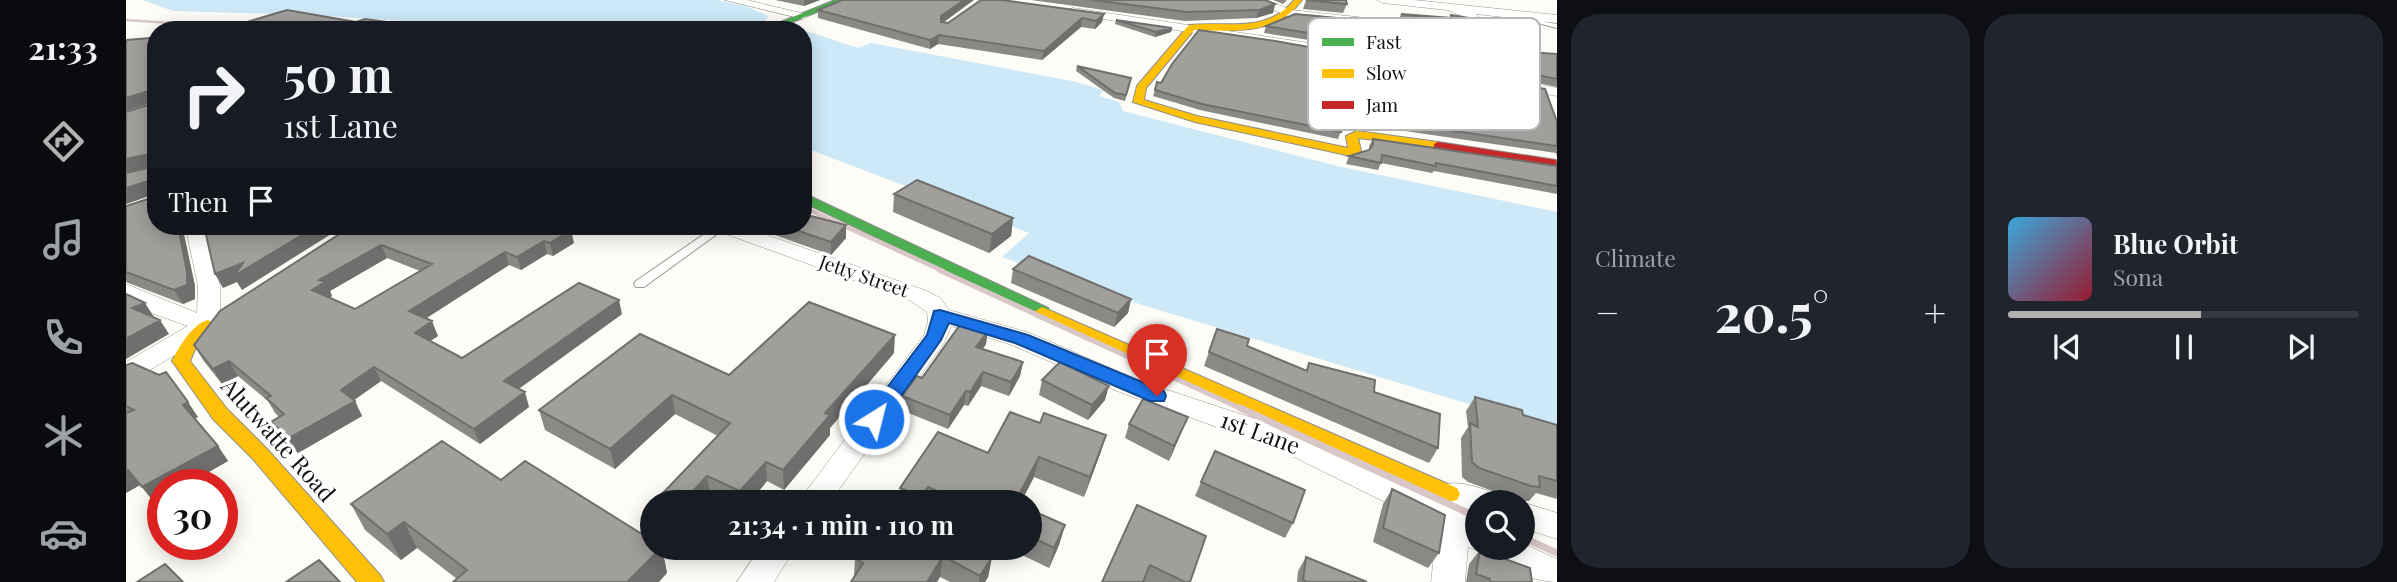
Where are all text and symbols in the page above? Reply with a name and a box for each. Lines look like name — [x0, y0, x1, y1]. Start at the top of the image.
legend — [1308, 18, 1540, 130]
text: 21:33 — [28, 25, 98, 68]
text: Fast — [1366, 28, 1402, 54]
text: 50 m — [283, 40, 393, 105]
icon: right — [168, 49, 259, 140]
text: Slow — [1366, 59, 1407, 85]
text: Jam — [1365, 91, 1398, 117]
text: 1st Lane — [283, 103, 398, 146]
icon: directions — [39, 117, 88, 166]
icon: arrive — [242, 182, 280, 220]
text: Then — [168, 184, 228, 219]
icon: music — [39, 215, 88, 264]
text: Blue Orbit — [2113, 226, 2238, 261]
text: Climate — [1595, 242, 1676, 273]
street label: Jetty Street — [815, 247, 913, 303]
text: Sona — [2113, 261, 2163, 292]
text: 20.5° — [1715, 277, 1829, 346]
text: − — [1595, 286, 1620, 337]
text: + — [1924, 286, 1946, 337]
icon: phone — [39, 313, 88, 362]
pin — [1127, 324, 1187, 396]
icon: previous — [2048, 328, 2086, 366]
icon: pause — [2165, 328, 2203, 366]
icon: next — [2282, 328, 2320, 366]
icon: arrive — [1138, 335, 1176, 373]
street label: Alutwatte Road — [215, 370, 343, 508]
position arrow — [837, 382, 911, 456]
street label: 1st Lane — [1216, 403, 1305, 460]
icon: climate — [39, 411, 88, 460]
speed limit sign: 30 — [147, 469, 238, 560]
map controls — [1465, 490, 1535, 560]
button: search — [1465, 490, 1535, 560]
text: 21:34 · 1 min · 110 m — [728, 507, 954, 542]
icon: car — [39, 509, 88, 558]

